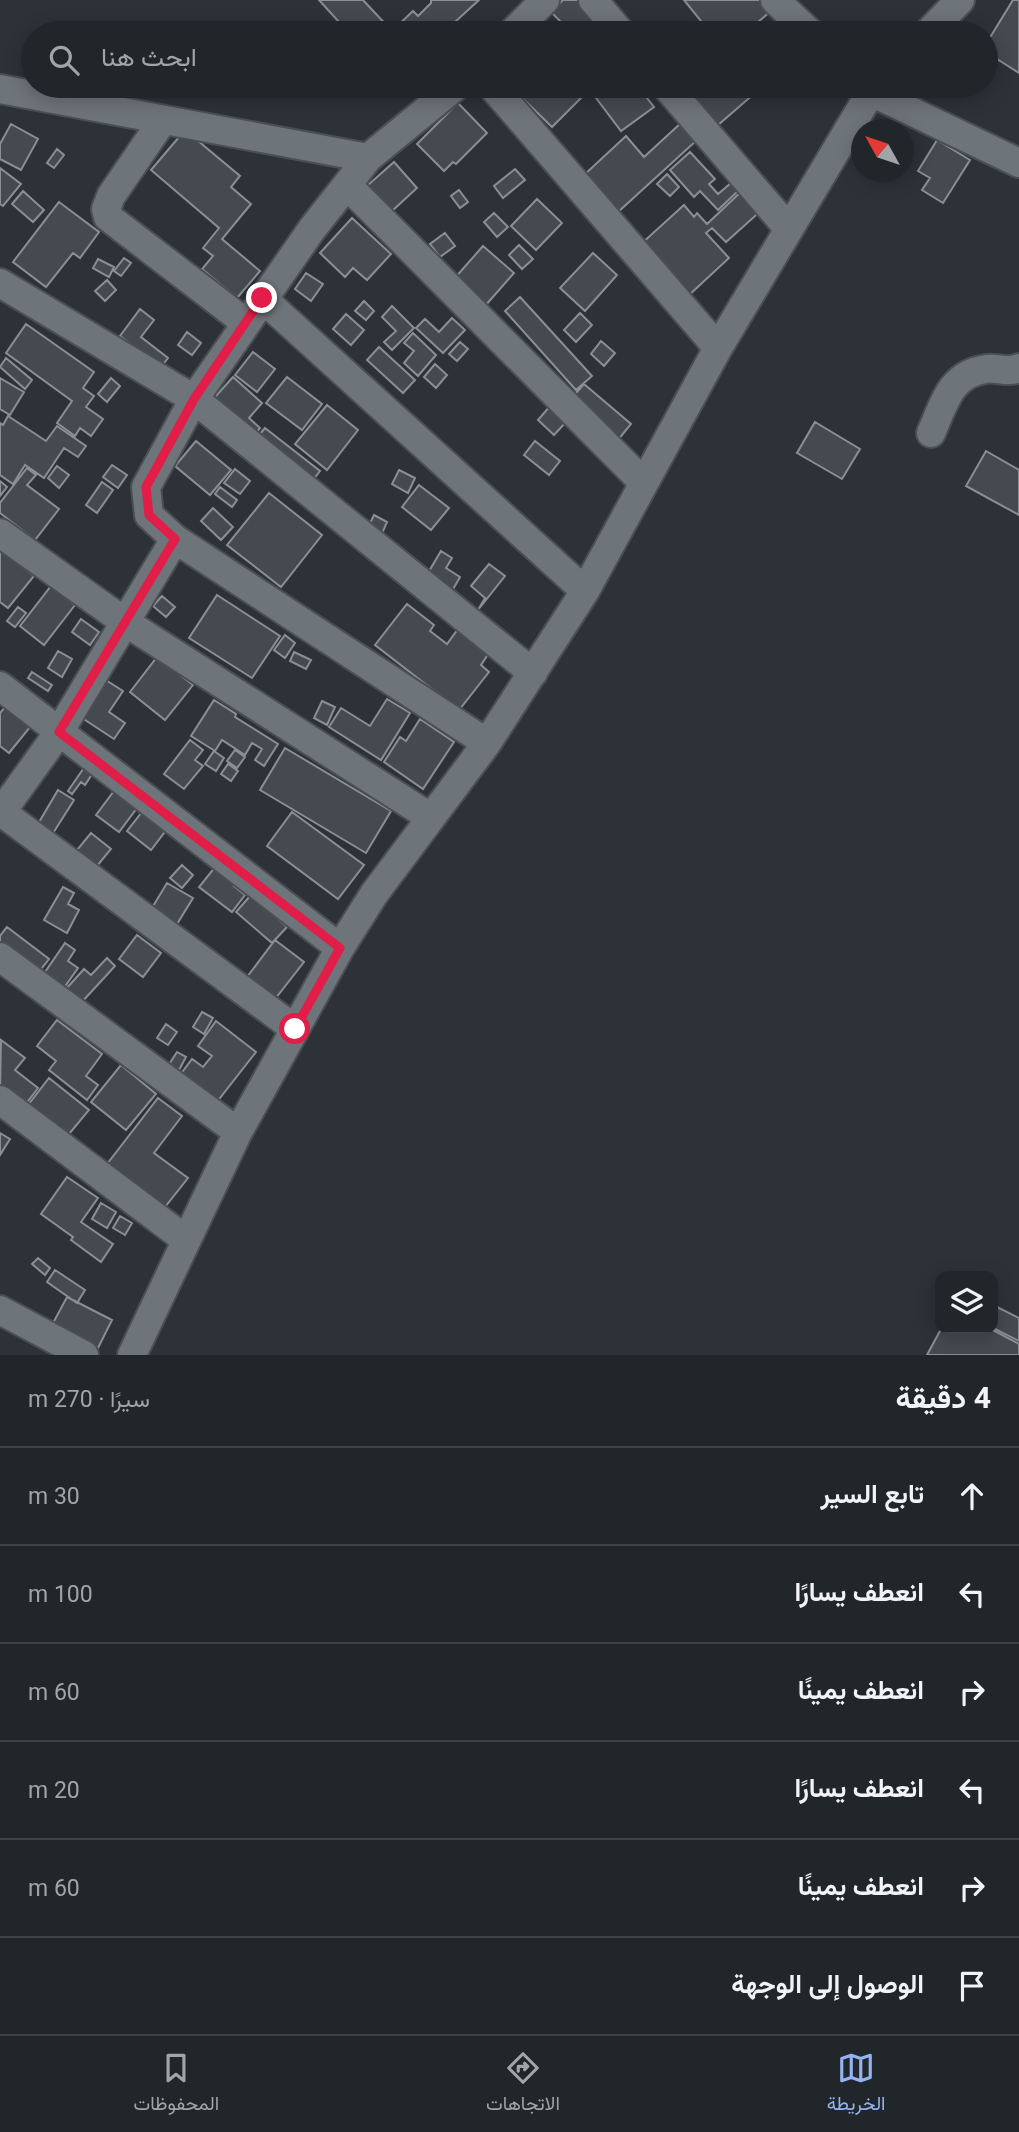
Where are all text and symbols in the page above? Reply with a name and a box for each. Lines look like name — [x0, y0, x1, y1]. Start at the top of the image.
search box — [21, 21, 998, 98]
icon: search — [45, 41, 83, 79]
text: ابحث هنا — [101, 42, 197, 72]
north arrow — [851, 119, 914, 182]
route end — [246, 282, 277, 313]
route start — [279, 1013, 310, 1044]
map controls — [935, 1271, 998, 1334]
button: layers — [935, 1271, 998, 1334]
text: 4 دقيقة — [896, 1380, 991, 1415]
text: سيرًا · 270 m — [28, 1386, 150, 1413]
icon: ahead — [953, 1477, 991, 1515]
text: تابع السير — [821, 1479, 924, 1509]
text: 30 m — [28, 1483, 80, 1510]
icon: left — [953, 1575, 991, 1613]
text: انعطف يسارًا — [794, 1577, 924, 1607]
text: 100 m — [28, 1581, 93, 1608]
icon: right — [953, 1673, 991, 1711]
text: انعطف يمينًا — [798, 1675, 924, 1705]
text: 60 m — [28, 1679, 80, 1706]
icon: left — [953, 1771, 991, 1809]
text: انعطف يسارًا — [794, 1773, 924, 1803]
text: 20 m — [28, 1777, 80, 1804]
icon: right — [953, 1869, 991, 1907]
text: انعطف يمينًا — [798, 1871, 924, 1901]
text: 60 m — [28, 1875, 80, 1902]
icon: arrive — [953, 1967, 991, 2005]
text: الوصول إلى الوجهة — [731, 1969, 924, 1999]
tab: المحفوظات — [134, 2049, 219, 2120]
tab: الاتجاهات — [486, 2049, 560, 2120]
tab: الخريطة — [827, 2049, 886, 2120]

